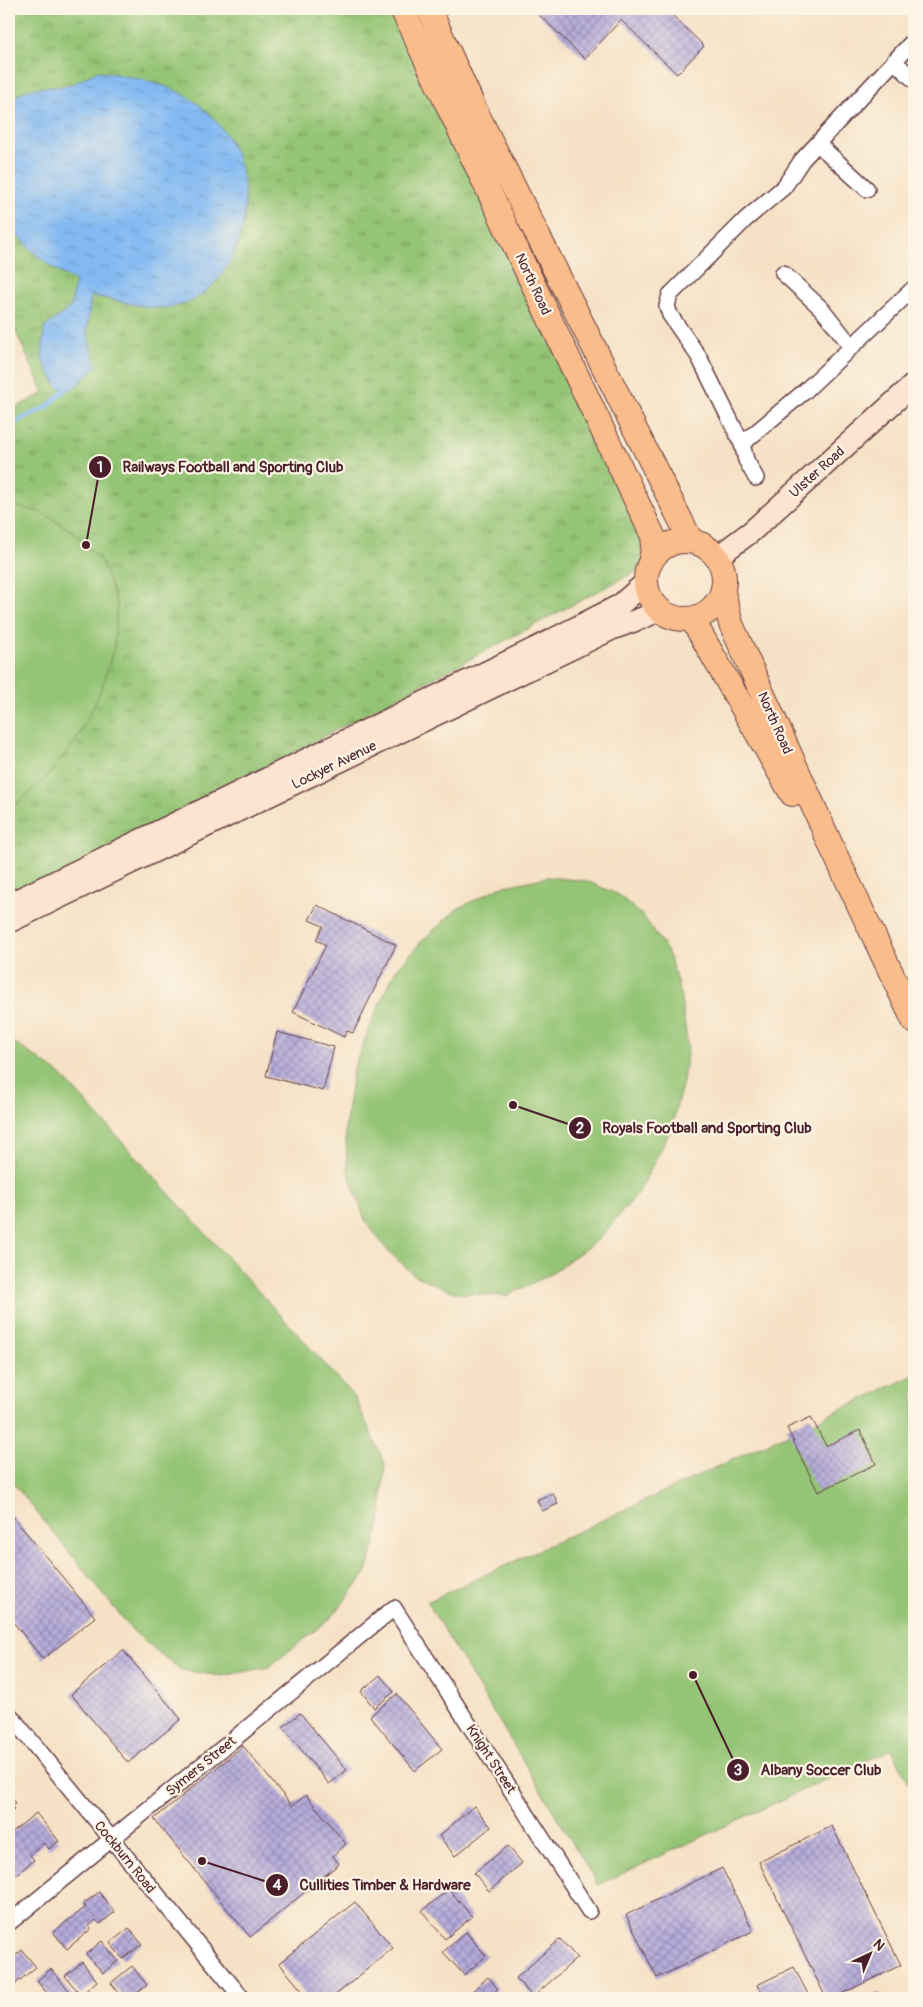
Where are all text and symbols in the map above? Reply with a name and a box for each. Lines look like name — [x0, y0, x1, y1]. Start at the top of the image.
street label: North Road — [511, 250, 555, 318]
street label: Ulster Road — [786, 443, 848, 501]
callout: Railways Football and Sporting Club — [87, 452, 353, 482]
text: 1 — [97, 458, 103, 477]
text: Railways Football and Sporting Club — [123, 458, 343, 477]
street label: North Road — [754, 689, 796, 757]
street label: Lockyer Avenue — [289, 737, 379, 793]
callout: Royals Football and Sporting Club — [568, 1113, 822, 1143]
text: 2 — [576, 1119, 584, 1138]
text: Royals Football and Sporting Club — [602, 1119, 812, 1138]
street label: Knight Street — [462, 1721, 520, 1797]
street label: Symers Street — [162, 1732, 240, 1800]
callout: Albany Soccer Club — [726, 1755, 891, 1785]
text: 3 — [734, 1761, 742, 1780]
text: Albany Soccer Club — [761, 1761, 881, 1780]
street label: Cockburn Road — [91, 1817, 159, 1897]
callout: Cullities Timber & Hardware — [264, 1870, 480, 1900]
text: 4 — [273, 1876, 282, 1895]
text: Cullities Timber & Hardware — [299, 1876, 471, 1895]
north arrow — [846, 1930, 896, 1980]
text: N — [869, 1936, 888, 1954]

